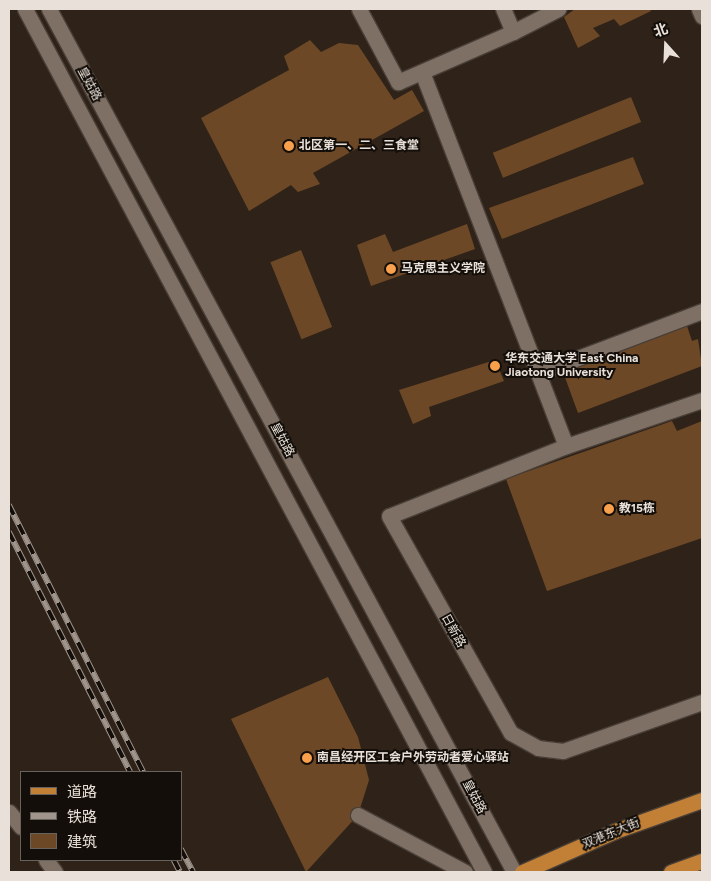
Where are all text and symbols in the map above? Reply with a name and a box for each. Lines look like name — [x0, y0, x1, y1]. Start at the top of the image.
north arrow — [641, 20, 691, 70]
text: 北 — [651, 20, 670, 41]
street label: 皇姑路 — [74, 65, 104, 103]
place label: 北区第一、二、三食堂 — [299, 139, 419, 153]
marker: 北区第一、二、三食堂 — [283, 140, 295, 152]
place label: 马克思主义学院 — [401, 262, 485, 276]
marker: 马克思主义学院 — [385, 263, 397, 275]
place label: 华东交通大学 East China Jiaotong University — [505, 352, 638, 380]
marker: 华东交通大学 East China Jiaotong University — [489, 360, 501, 372]
street label: 皇姑路 — [267, 421, 297, 459]
place label: 教15栋 — [619, 502, 655, 516]
marker: 教15栋 — [603, 503, 615, 515]
street label: 日新路 — [438, 612, 468, 650]
place label: 南昌经开区工会户外劳动者爱心驿站 — [317, 751, 509, 765]
marker: 南昌经开区工会户外劳动者爱心驿站 — [301, 752, 313, 764]
legend — [20, 771, 182, 861]
street label: 皇姑路 — [459, 778, 489, 816]
text: 道路 — [67, 783, 97, 801]
text: 铁路 — [67, 808, 97, 826]
street label: 双港东大街 — [580, 816, 642, 852]
text: 建筑 — [67, 833, 97, 851]

